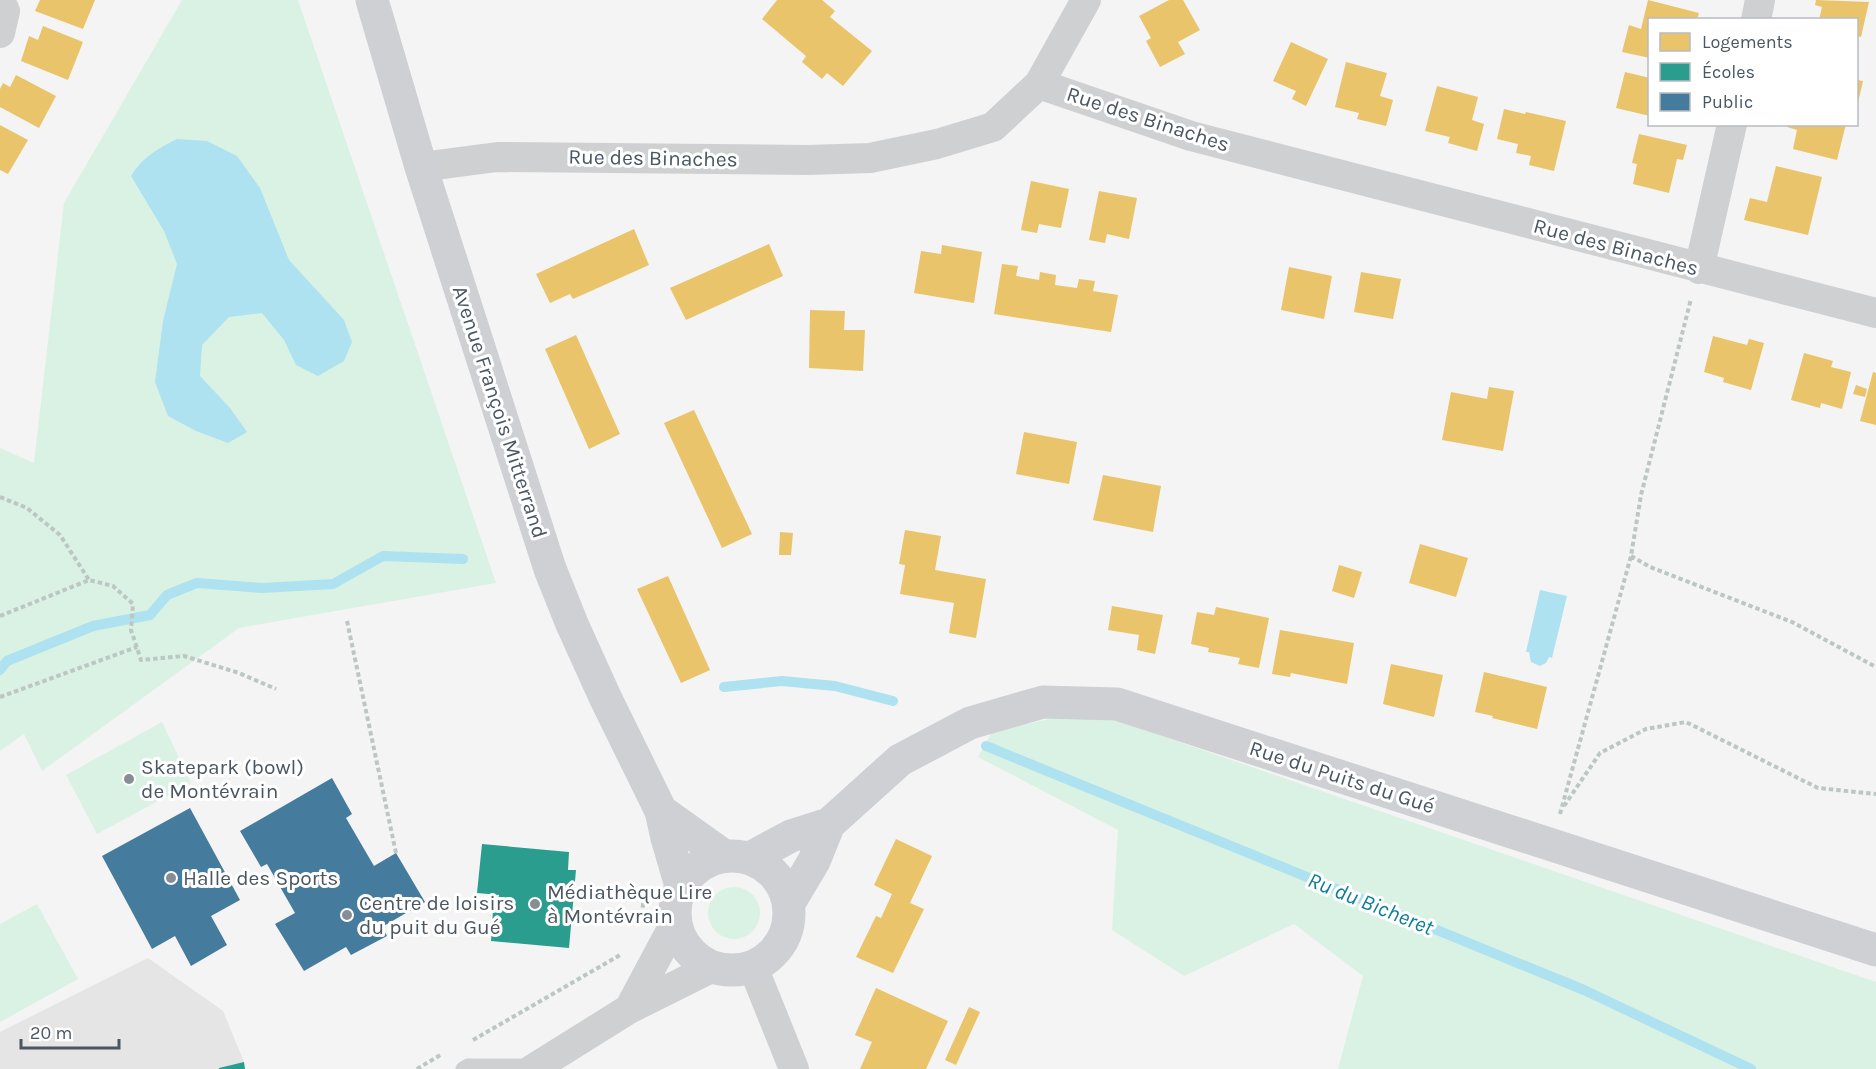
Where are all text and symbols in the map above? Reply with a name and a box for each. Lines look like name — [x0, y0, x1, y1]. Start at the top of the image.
legend — [1648, 18, 1858, 126]
text: Logements — [1702, 31, 1793, 53]
text: Écoles — [1702, 60, 1755, 83]
street label: Rue des Binaches — [1064, 81, 1232, 157]
text: Public — [1702, 91, 1753, 113]
street label: Rue des Binaches — [568, 145, 738, 171]
street label: Rue des Binaches — [1531, 213, 1701, 281]
street label: Avenue François Mitterrand — [448, 283, 552, 541]
street label: Rue du Puits du Gué — [1246, 736, 1438, 818]
place label: Skatepark (bowl) de Montévrain — [141, 755, 304, 803]
marker: Skatepark (bowl) de Montévrain — [122, 772, 136, 786]
place label: Halle des Sports — [183, 866, 338, 890]
water label: Ru du Bicheret — [1304, 867, 1438, 941]
marker: Halle des Sports — [164, 871, 178, 885]
place label: Médiathèque Lire à Montévrain — [547, 880, 712, 928]
place label: Centre de loisirs du puit du Gué — [359, 891, 514, 939]
marker: Médiathèque Lire à Montévrain — [528, 897, 542, 911]
marker: Centre de loisirs du puit du Gué — [340, 908, 354, 922]
scale bar — [21, 1012, 118, 1050]
text: 20 m — [30, 1022, 72, 1044]

